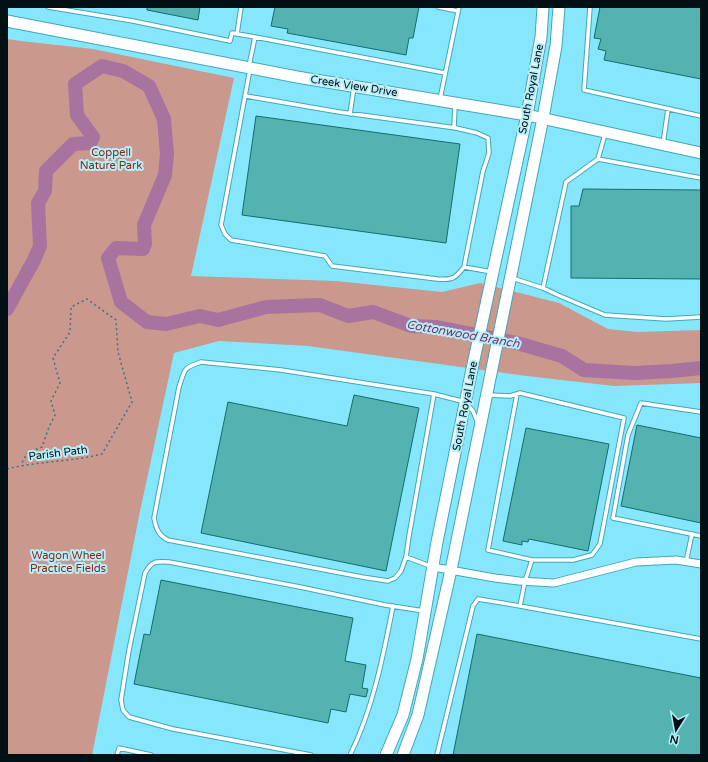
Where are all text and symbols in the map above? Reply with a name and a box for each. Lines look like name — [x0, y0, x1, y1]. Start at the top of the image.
street label: South Royal Lane — [516, 43, 546, 135]
street label: Creek View Drive — [310, 73, 398, 99]
park label: Coppell Nature Park — [80, 146, 142, 172]
water label: Cottonwood Branch — [406, 317, 521, 351]
street label: South Royal Lane — [450, 360, 480, 452]
street label: Parish Path — [28, 443, 88, 463]
park label: Wagon Wheel Practice Fields — [30, 549, 106, 575]
north arrow — [656, 710, 696, 750]
text: N — [669, 732, 680, 747]

